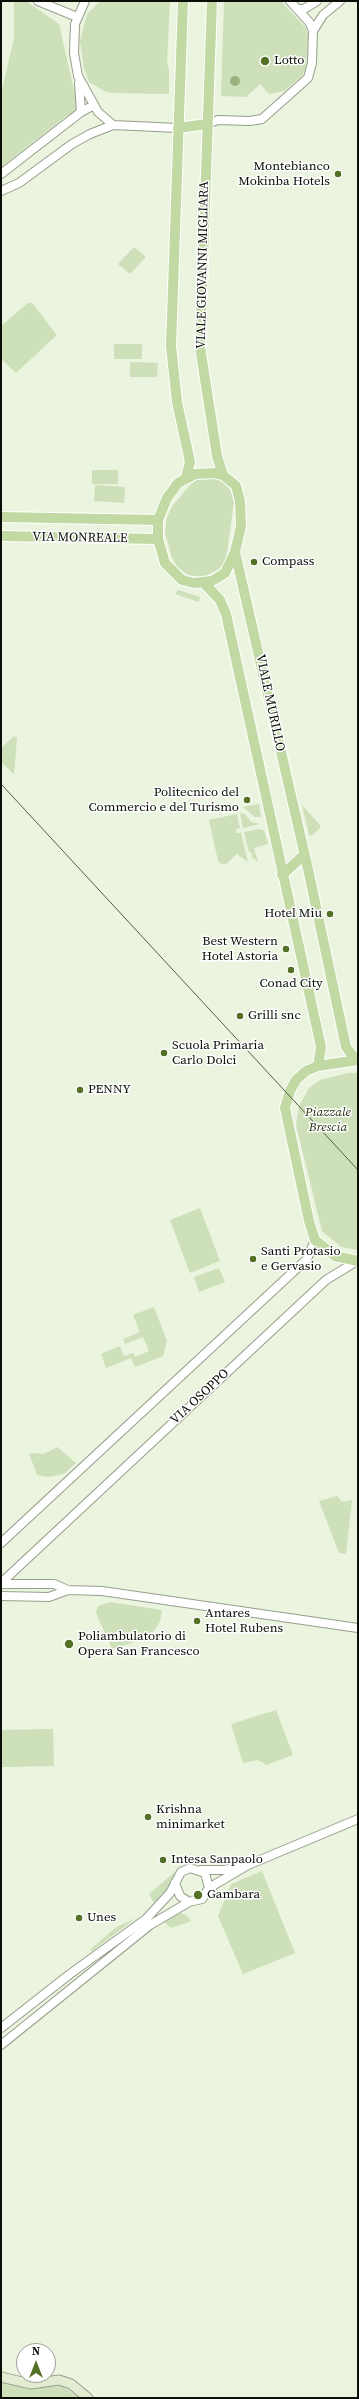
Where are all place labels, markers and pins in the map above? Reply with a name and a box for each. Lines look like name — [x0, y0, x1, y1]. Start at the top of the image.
place label: Lotto — [274, 53, 304, 69]
marker: Lotto — [259, 55, 271, 67]
place label: Montebianco Mokinba Hotels — [238, 159, 330, 190]
marker: Montebianco Mokinba Hotels — [333, 169, 343, 179]
place label: Compass — [262, 554, 314, 570]
marker: Compass — [249, 557, 259, 567]
place label: Politecnico del Commercio e del Turismo — [88, 785, 239, 816]
marker: Politecnico del Commercio e del Turismo — [242, 795, 252, 805]
place label: Hotel Miu — [264, 906, 322, 922]
marker: Hotel Miu — [325, 909, 335, 919]
place label: Best Western Hotel Astoria — [202, 934, 278, 965]
marker: Best Western Hotel Astoria — [281, 944, 291, 954]
marker: Conad City — [286, 965, 296, 975]
place label: Conad City — [259, 976, 323, 992]
place label: Grilli snc — [248, 1008, 301, 1024]
marker: Grilli snc — [235, 1011, 245, 1021]
place label: Scuola Primaria Carlo Dolci — [172, 1038, 264, 1069]
marker: Scuola Primaria Carlo Dolci — [159, 1048, 169, 1058]
place label: PENNY — [88, 1082, 131, 1098]
marker: PENNY — [75, 1085, 85, 1095]
place label: Santi Protasio e Gervasio — [261, 1244, 341, 1275]
marker: Santi Protasio e Gervasio — [248, 1254, 258, 1264]
place label: Antares Hotel Rubens — [205, 1606, 283, 1637]
marker: Antares Hotel Rubens — [192, 1616, 202, 1626]
place label: Poliambulatorio di Opera San Francesco — [78, 1629, 200, 1660]
marker: Poliambulatorio di Opera San Francesco — [63, 1638, 75, 1650]
place label: Krishna minimarket — [156, 1802, 225, 1833]
marker: Krishna minimarket — [143, 1812, 153, 1822]
place label: Intesa Sanpaolo — [171, 1852, 263, 1868]
marker: Intesa Sanpaolo — [158, 1855, 168, 1865]
place label: Gambara — [207, 1887, 260, 1903]
marker: Gambara — [192, 1889, 204, 1901]
place label: Unes — [87, 1910, 116, 1926]
marker: Unes — [74, 1913, 84, 1923]

